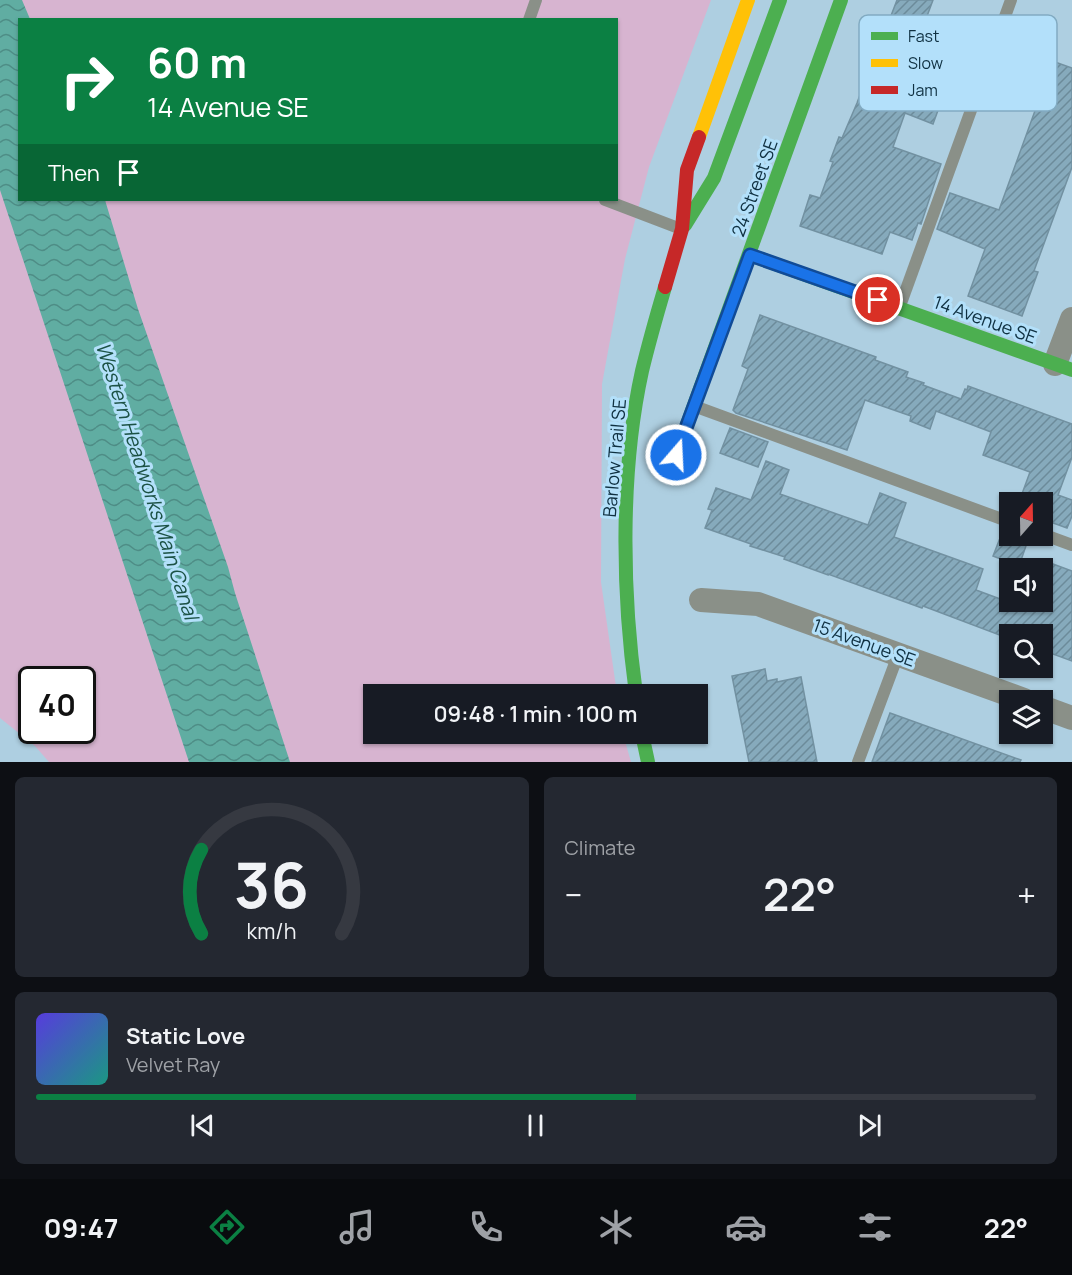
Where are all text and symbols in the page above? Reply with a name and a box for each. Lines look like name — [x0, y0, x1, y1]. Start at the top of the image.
legend — [859, 15, 1057, 111]
text: Fast — [908, 25, 939, 47]
text: 60 m — [147, 33, 247, 91]
icon: right — [48, 42, 126, 120]
text: Slow — [908, 52, 943, 74]
text: Jam — [908, 79, 938, 101]
text: 14 Avenue SE — [147, 88, 309, 125]
street label: 24 Street SE — [725, 136, 783, 240]
icon: arrive — [112, 156, 145, 189]
text: Then — [48, 158, 100, 188]
pin — [852, 274, 903, 325]
icon: arrive — [861, 283, 894, 316]
street label: 14 Avenue SE — [931, 289, 1040, 349]
water label: Western Headworks Main Canal — [90, 339, 206, 625]
street label: Barlow Trail SE — [597, 398, 631, 518]
position arrow — [644, 423, 708, 487]
north arrow — [999, 492, 1053, 546]
map controls — [999, 492, 1053, 744]
button: sound — [999, 558, 1053, 612]
street label: 15 Avenue SE — [810, 612, 919, 672]
button: search — [999, 624, 1053, 678]
speed limit sign: 40 — [18, 666, 96, 744]
button: layers — [999, 690, 1053, 744]
text: 09:48 · 1 min · 100 m — [433, 699, 638, 729]
text: Climate — [565, 834, 636, 861]
text: 36 — [234, 841, 309, 927]
text: 22° — [763, 863, 836, 925]
text: − — [565, 872, 582, 917]
text: + — [1017, 872, 1036, 917]
text: km/h — [247, 916, 297, 945]
text: Static Love — [126, 1021, 245, 1051]
text: Velvet Ray — [126, 1051, 220, 1078]
icon: previous — [186, 1109, 219, 1142]
icon: pause — [519, 1109, 552, 1142]
icon: next — [853, 1109, 886, 1142]
icon: directions — [206, 1206, 248, 1248]
icon: music — [336, 1206, 378, 1248]
icon: phone — [465, 1206, 507, 1248]
icon: climate — [595, 1206, 637, 1248]
icon: car — [725, 1206, 767, 1248]
icon: filters — [854, 1206, 896, 1248]
text: 09:47 — [44, 1209, 118, 1246]
text: 22° — [984, 1209, 1028, 1246]

